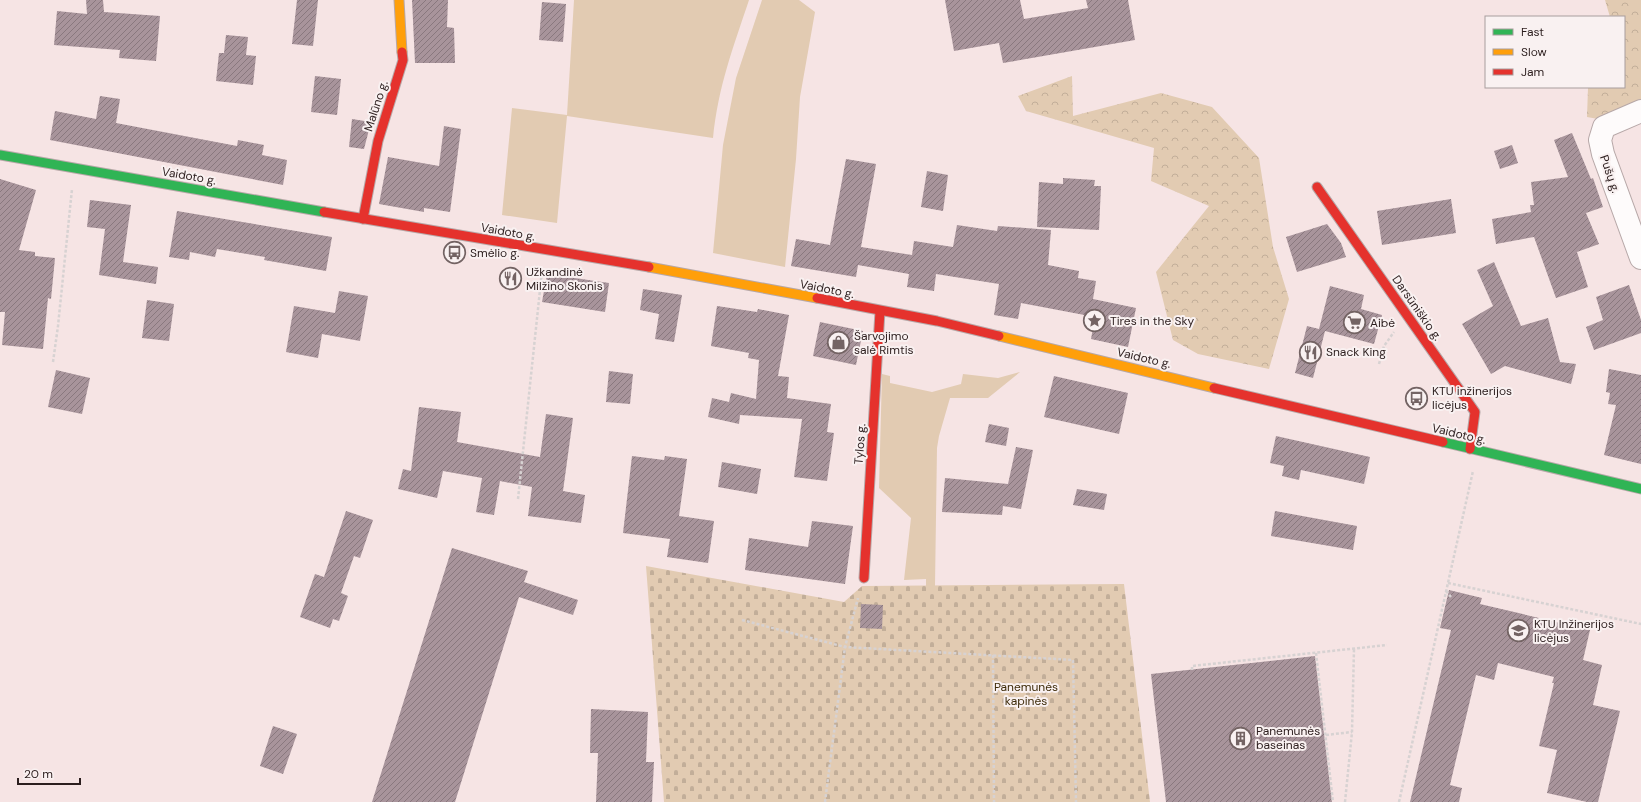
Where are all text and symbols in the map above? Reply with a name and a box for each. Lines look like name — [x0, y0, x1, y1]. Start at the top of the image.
legend — [1485, 16, 1625, 88]
text: Fast — [1521, 24, 1544, 40]
text: Slow — [1521, 44, 1547, 60]
text: Jam — [1521, 64, 1544, 80]
street label: Malūno g. — [360, 79, 392, 133]
street label: Pušų g. — [1596, 153, 1624, 195]
street label: Vaidoto g. — [160, 163, 218, 189]
street label: Vaidoto g. — [479, 219, 537, 245]
bus stop icon: Smėlio g. — [441, 240, 467, 266]
place label: Smėlio g. — [470, 245, 519, 261]
place label: Užkandinė Milžino Skonis — [526, 264, 603, 294]
restaurant icon: Užkandinė Milžino Skonis — [498, 266, 524, 292]
street label: Darsūniškio g. — [1389, 272, 1445, 344]
street label: Vaidoto g. — [798, 276, 856, 302]
place icon: Tires in the Sky — [1082, 308, 1108, 334]
supermarket icon: Aibė — [1342, 310, 1368, 336]
place label: Tires in the Sky — [1110, 313, 1194, 329]
place label: Aibė — [1370, 315, 1395, 331]
place label: Šarvojimo salė Rimtis — [854, 328, 914, 358]
shop icon: Šarvojimo salė Rimtis — [825, 330, 851, 356]
restaurant icon: Snack King — [1297, 339, 1323, 365]
street label: Vaidoto g. — [1115, 344, 1173, 372]
place label: Snack King — [1326, 344, 1386, 360]
place label: KTU inžinerijos licėjus — [1432, 383, 1512, 413]
bus stop icon: KTU inžinerijos licėjus — [1404, 385, 1430, 411]
street label: Vaidoto g. — [1430, 420, 1488, 448]
street label: Tylos g. — [851, 423, 869, 465]
place label: KTU Inžinerijos licėjus — [1534, 616, 1614, 646]
school or university icon: KTU Inžinerijos licėjus — [1506, 618, 1532, 644]
park label: Panemunės kapinės — [994, 679, 1058, 709]
place label: Panemunės baseinas — [1256, 723, 1320, 753]
building icon: Panemunės baseinas — [1228, 725, 1254, 751]
scale bar — [18, 760, 80, 786]
text: 20 m — [24, 766, 53, 782]

